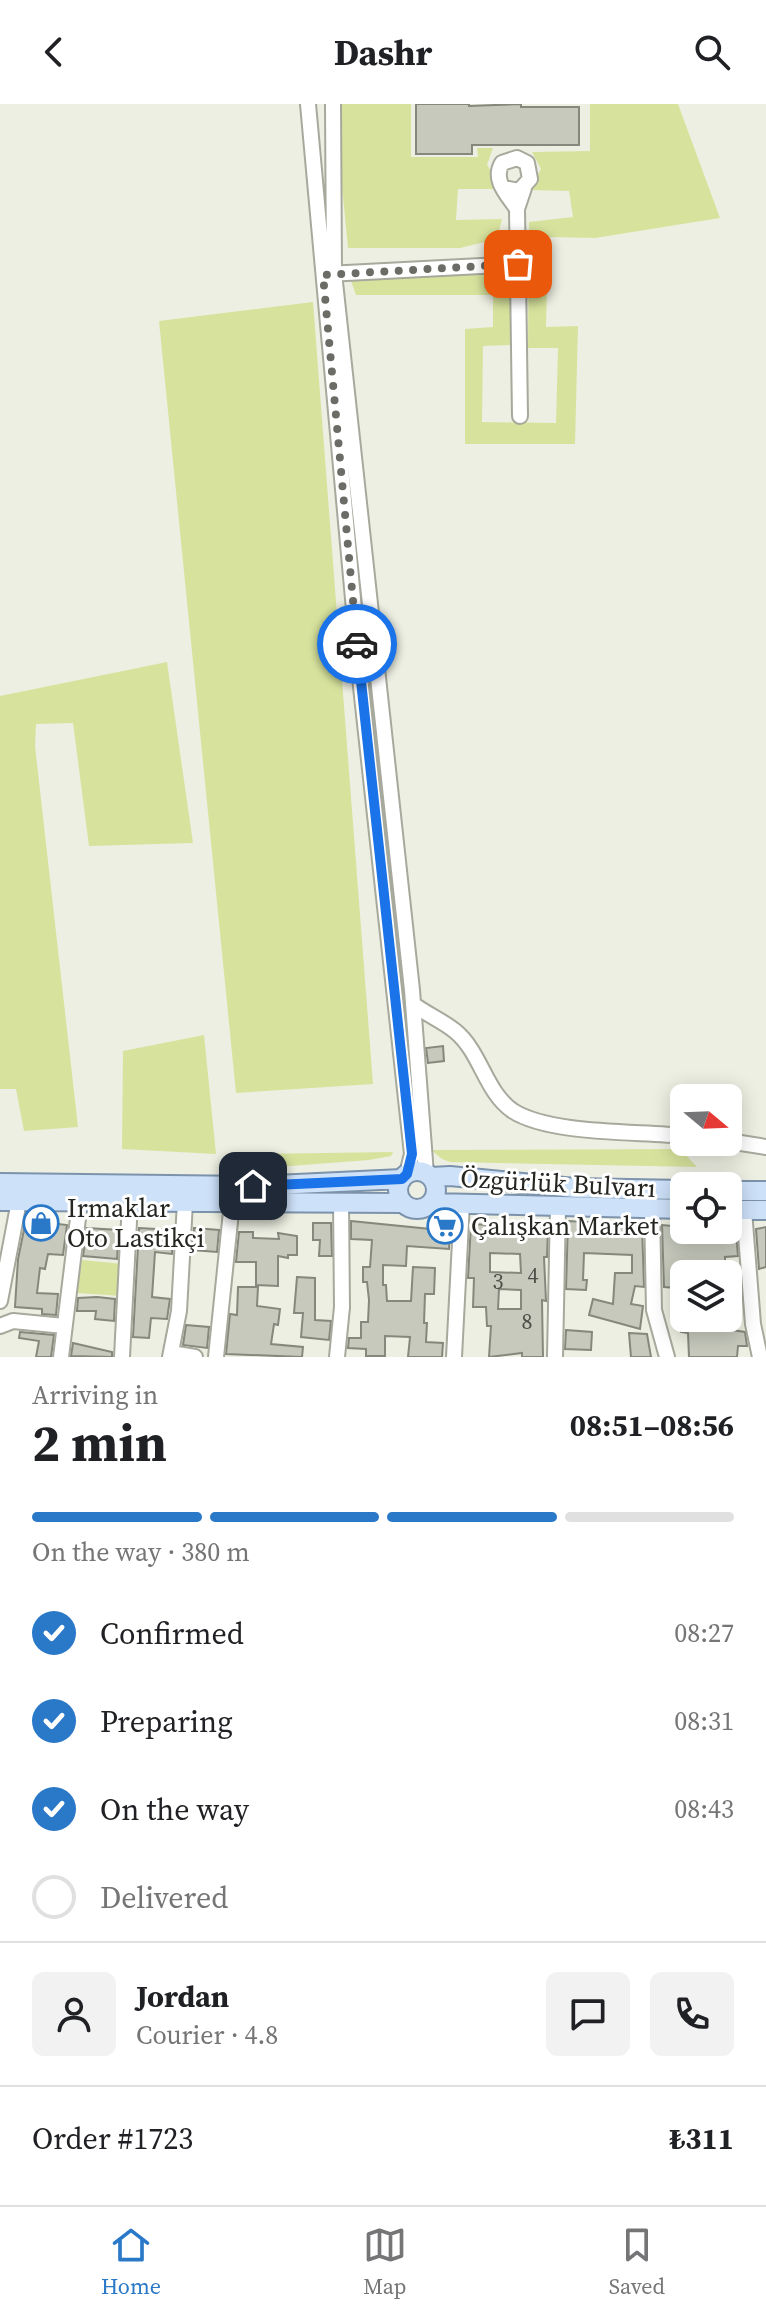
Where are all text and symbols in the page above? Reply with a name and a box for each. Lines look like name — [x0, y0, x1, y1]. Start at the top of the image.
text: Dashr — [334, 28, 432, 77]
icon: back — [32, 30, 76, 74]
icon: search — [690, 30, 734, 74]
pin — [484, 230, 552, 298]
icon: bag — [496, 242, 540, 286]
courier — [317, 604, 397, 684]
icon: car — [335, 622, 379, 666]
north arrow — [670, 1084, 742, 1156]
map controls — [670, 1084, 742, 1332]
pin — [219, 1152, 287, 1220]
street label: Özgürlük Bulvarı — [459, 1160, 657, 1206]
icon: home — [231, 1164, 275, 1208]
button: locate — [670, 1172, 742, 1244]
place label: Irmaklar Oto Lastikçi — [67, 1190, 205, 1256]
shop icon: Irmaklar Oto Lastikçi — [22, 1204, 60, 1242]
supermarket icon: Çalışkan Market — [426, 1207, 464, 1245]
place label: Çalışkan Market — [471, 1208, 659, 1244]
house number: 4 — [527, 1260, 539, 1290]
button: layers — [670, 1260, 742, 1332]
house number: 3 — [492, 1266, 504, 1296]
house number: 8 — [521, 1306, 533, 1336]
text: Arriving in — [32, 1377, 158, 1413]
text: 08:51–08:56 — [570, 1405, 734, 1446]
text: 2 min — [32, 1407, 167, 1478]
text: On the way · 380 m — [32, 1534, 250, 1570]
icon: check — [32, 1611, 76, 1655]
text: Confirmed — [100, 1613, 244, 1654]
text: 08:27 — [674, 1615, 734, 1651]
icon: check — [32, 1699, 76, 1743]
text: Preparing — [100, 1701, 233, 1742]
text: 08:31 — [674, 1703, 734, 1739]
icon: check — [32, 1787, 76, 1831]
text: On the way — [100, 1789, 249, 1830]
text: 08:43 — [674, 1791, 734, 1827]
text: Delivered — [100, 1877, 228, 1918]
button: person — [32, 1972, 116, 2056]
button: chat — [546, 1972, 630, 2056]
button: phone — [650, 1972, 734, 2056]
text: Jordan — [136, 1976, 229, 2017]
text: Courier · 4.8 — [136, 2017, 278, 2053]
text: Order #1723 — [32, 2118, 193, 2159]
text: ₺311 — [669, 2118, 734, 2159]
tab: Home — [101, 2223, 161, 2301]
tab: Map — [363, 2223, 407, 2301]
tab: Saved — [609, 2223, 665, 2301]

